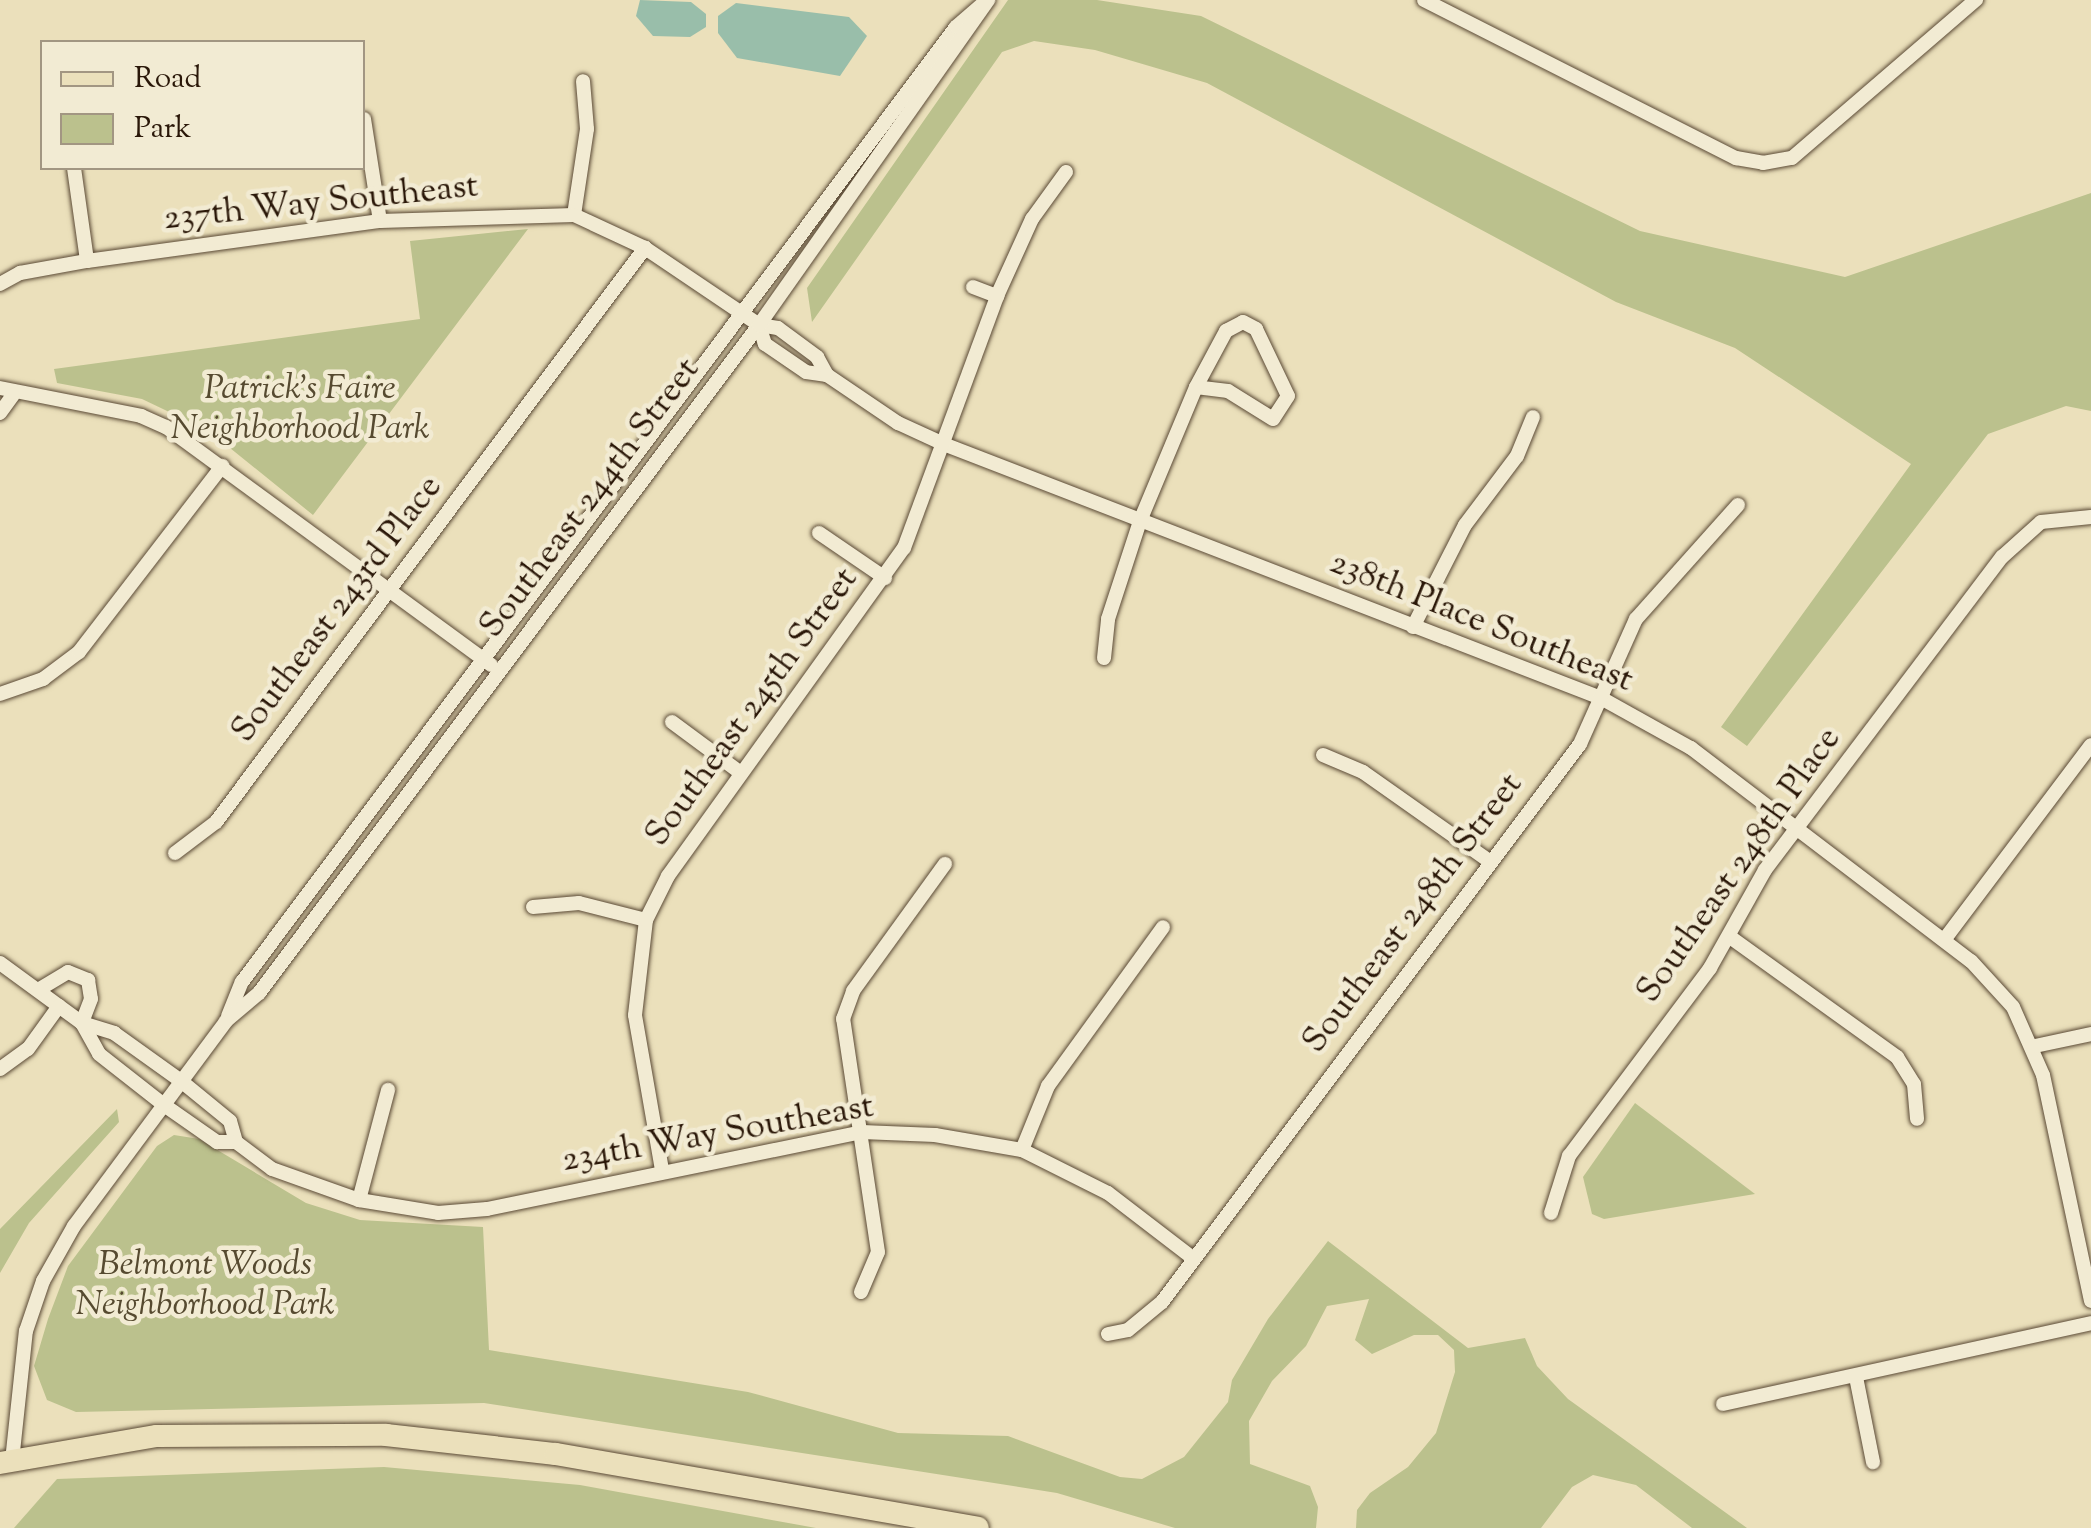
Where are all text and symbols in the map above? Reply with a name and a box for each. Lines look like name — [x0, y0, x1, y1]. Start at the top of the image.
legend — [40, 40, 365, 170]
text: Road — [134, 58, 201, 101]
text: Park — [134, 108, 191, 151]
street label: 237th Way Southeast — [162, 167, 480, 241]
street label: Southeast 244th Street — [472, 351, 710, 647]
park label: Patrick's Faire Neighborhood Park — [170, 369, 430, 451]
street label: Southeast 243rd Place — [224, 468, 452, 752]
street label: 238th Place Southeast — [1323, 543, 1639, 703]
street label: Southeast 245th Street — [638, 560, 868, 856]
street label: Southeast 248th Place — [1629, 720, 1851, 1012]
street label: Southeast 248th Street — [1295, 766, 1533, 1062]
street label: 234th Way Southeast — [559, 1087, 877, 1183]
park label: Belmont Woods Neighborhood Park — [75, 1245, 335, 1327]

